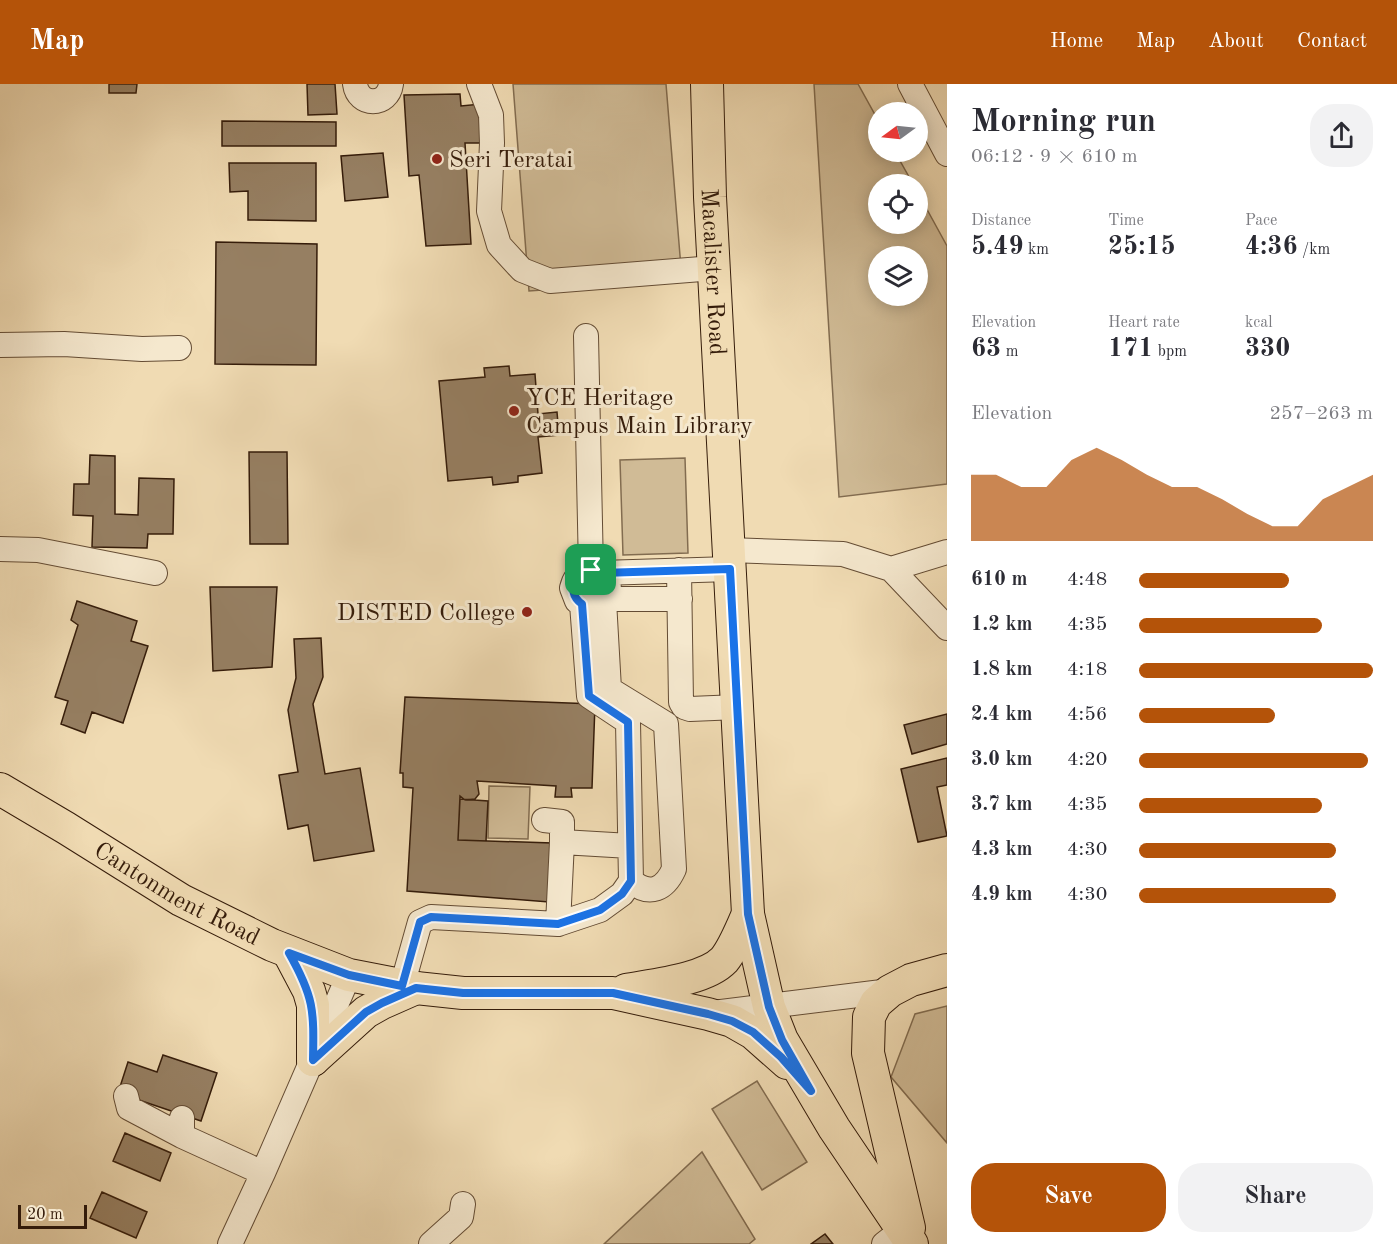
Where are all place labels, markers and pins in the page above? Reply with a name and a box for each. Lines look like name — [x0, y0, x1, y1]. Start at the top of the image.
place label: Seri Teratai — [449, 149, 573, 173]
marker: Seri Teratai — [430, 152, 444, 166]
place label: YCE Heritage Campus Main Library — [526, 387, 753, 439]
marker: YCE Heritage Campus Main Library — [507, 404, 521, 418]
pin — [565, 544, 616, 595]
place label: DISTED College — [337, 602, 515, 626]
marker: DISTED College — [520, 605, 534, 619]

